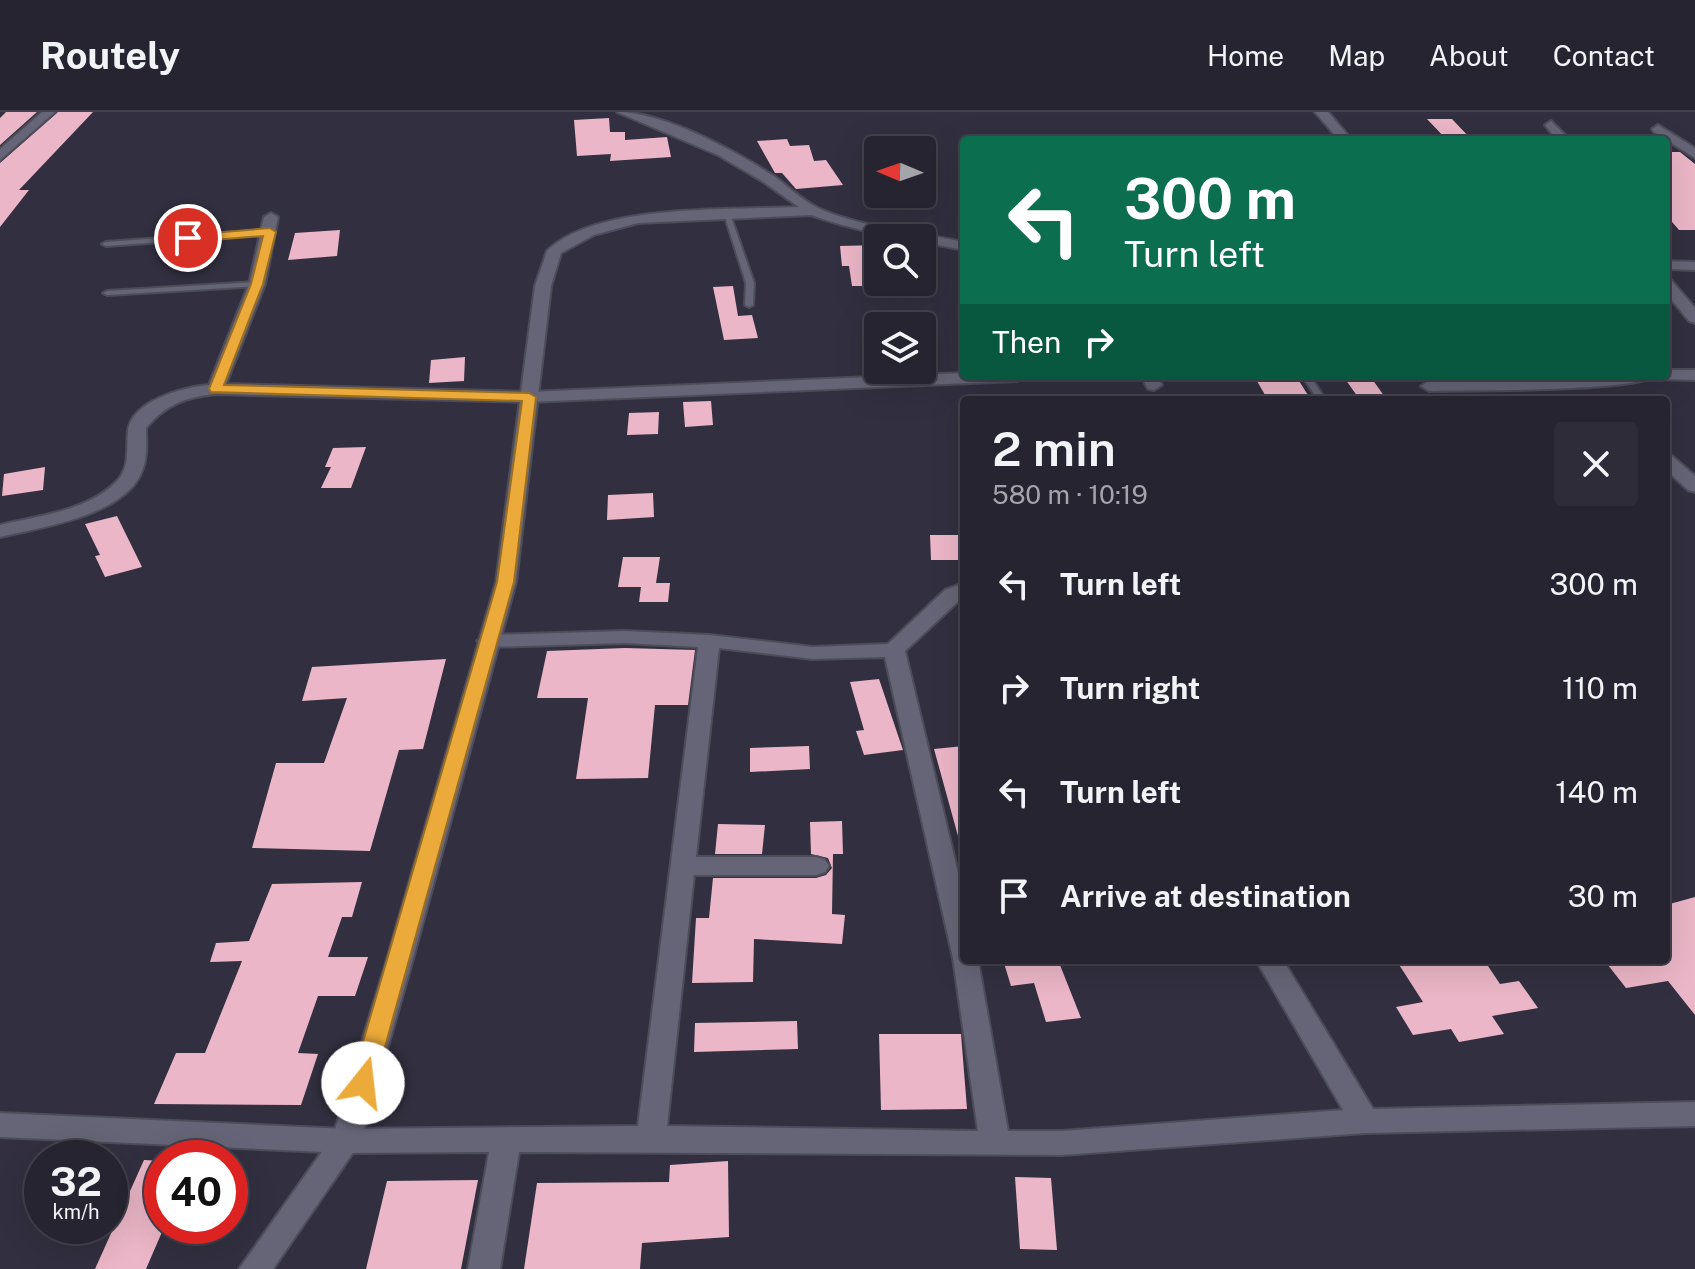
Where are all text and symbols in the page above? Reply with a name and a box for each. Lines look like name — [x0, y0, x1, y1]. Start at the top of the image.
text: Routely — [40, 33, 180, 78]
text: Home — [1207, 39, 1284, 72]
text: Map — [1328, 39, 1385, 72]
text: About — [1429, 39, 1509, 72]
text: Contact — [1553, 39, 1655, 72]
north arrow — [864, 136, 936, 208]
map controls — [864, 136, 936, 384]
text: 300 m — [1124, 166, 1296, 232]
icon: left — [992, 168, 1096, 272]
pin — [154, 204, 222, 272]
icon: arrive — [166, 216, 210, 260]
button: search — [864, 224, 936, 296]
text: Turn left — [1124, 233, 1265, 275]
button: layers — [864, 312, 936, 384]
icon: right — [1077, 320, 1121, 364]
text: Then — [992, 324, 1061, 360]
text: 2 min — [992, 420, 1116, 477]
button: close — [1554, 422, 1638, 506]
text: 580 m · 10:19 — [992, 479, 1148, 510]
icon: left — [992, 562, 1036, 606]
text: Turn left — [1060, 566, 1181, 602]
text: 300 m — [1550, 566, 1638, 602]
icon: right — [992, 666, 1036, 710]
text: Turn right — [1060, 670, 1200, 706]
text: 110 m — [1562, 670, 1638, 706]
icon: left — [992, 770, 1036, 814]
text: Turn left — [1060, 774, 1181, 810]
text: 140 m — [1555, 774, 1638, 810]
icon: arrive — [992, 874, 1036, 918]
text: Arrive at destination — [1060, 878, 1351, 914]
text: 30 m — [1568, 878, 1638, 914]
position arrow — [321, 1041, 405, 1125]
speed limit sign: 40 — [144, 1140, 248, 1244]
text: 32 — [50, 1158, 102, 1205]
text: km/h — [52, 1200, 100, 1224]

